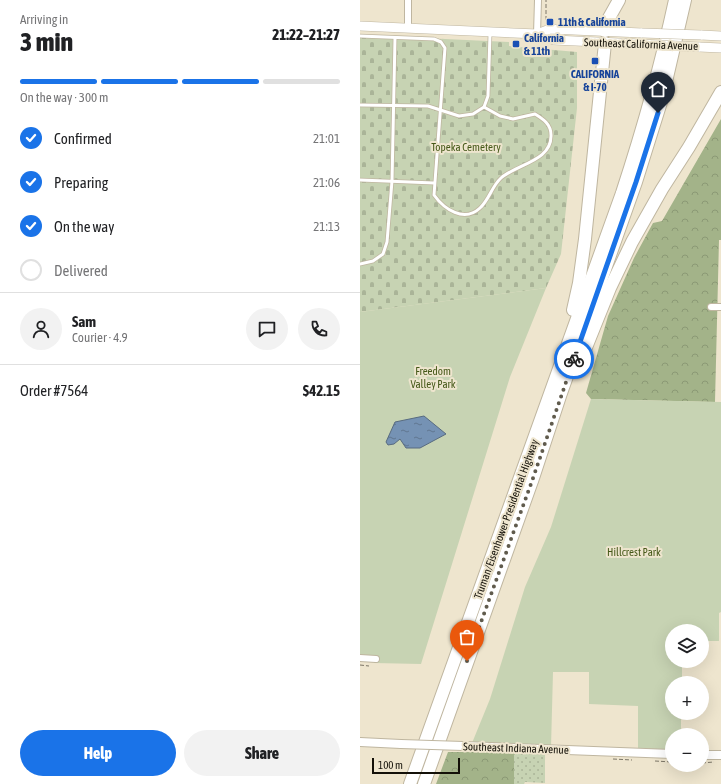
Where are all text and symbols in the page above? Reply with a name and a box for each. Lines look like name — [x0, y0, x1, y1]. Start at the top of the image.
text: Arriving in — [20, 12, 68, 27]
place label: 11th & California — [558, 16, 626, 28]
marker: 11th & California — [545, 17, 555, 27]
text: 21:22–21:27 — [272, 26, 340, 43]
text: 3 min — [20, 27, 73, 57]
place label: California & 11th — [524, 32, 564, 57]
street label: Southeast California Avenue — [584, 36, 698, 52]
marker: California & 11th — [511, 39, 521, 49]
marker: CALIFORNIA & I-70 — [590, 56, 600, 66]
place label: CALIFORNIA & I-70 — [571, 68, 620, 93]
pin — [641, 72, 675, 113]
icon: home — [647, 78, 669, 100]
text: On the way · 300 m — [20, 90, 108, 105]
icon: check — [20, 127, 42, 149]
text: Confirmed — [54, 130, 112, 147]
text: 21:01 — [313, 131, 340, 146]
park label: Topeka Cemetery — [431, 141, 501, 153]
icon: check — [20, 171, 42, 193]
text: Preparing — [54, 174, 108, 191]
text: 21:06 — [313, 175, 340, 190]
icon: check — [20, 215, 42, 237]
text: On the way — [54, 218, 115, 235]
text: 21:13 — [313, 219, 340, 234]
text: Delivered — [54, 262, 108, 279]
button: person — [20, 308, 62, 350]
button: chat — [246, 308, 288, 350]
button: phone — [298, 308, 340, 350]
text: Sam — [72, 313, 96, 330]
text: Courier · 4.9 — [72, 330, 128, 345]
courier — [554, 339, 594, 379]
icon: bike — [563, 348, 585, 370]
park label: Freedom Valley Park — [410, 365, 456, 390]
text: Order #7564 — [20, 382, 88, 399]
text: $42.15 — [303, 382, 340, 399]
street label: Truman/Eisenhower Presidential Highway — [472, 437, 541, 600]
park label: Hillcrest Park — [607, 546, 661, 558]
pin — [450, 620, 484, 661]
map controls — [665, 624, 709, 772]
button: layers — [665, 624, 709, 668]
icon: bag — [456, 626, 478, 648]
button: + — [665, 676, 709, 720]
button: − — [665, 728, 709, 772]
button: Help — [20, 730, 176, 776]
button: Share — [184, 730, 340, 776]
street label: Southeast Indiana Avenue — [463, 740, 569, 756]
scale bar — [372, 756, 460, 775]
text: 100 m — [378, 759, 403, 771]

